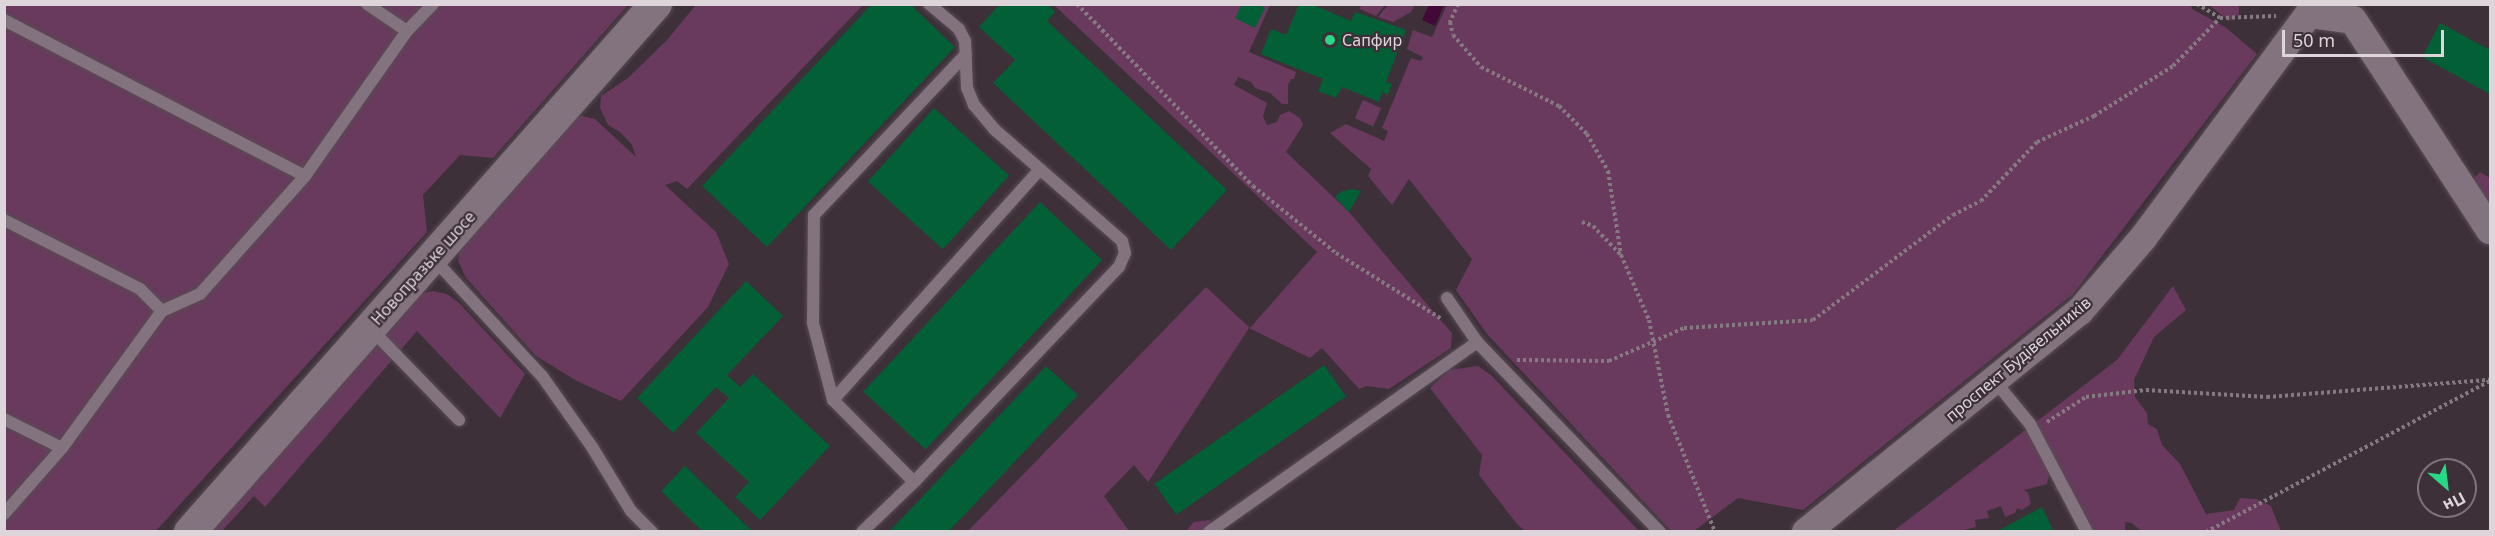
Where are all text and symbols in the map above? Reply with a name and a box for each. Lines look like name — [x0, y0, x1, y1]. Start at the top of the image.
scale bar — [2285, 18, 2447, 56]
text: 50 m — [2293, 28, 2335, 52]
place label: Сапфир — [1342, 30, 1402, 50]
marker: Сапфир — [1323, 33, 1337, 47]
street label: Новопразьке шосе — [367, 207, 479, 329]
street label: проспект Будівельників — [1941, 293, 2095, 425]
north arrow — [2417, 458, 2477, 518]
text: Пн — [2439, 487, 2470, 517]

